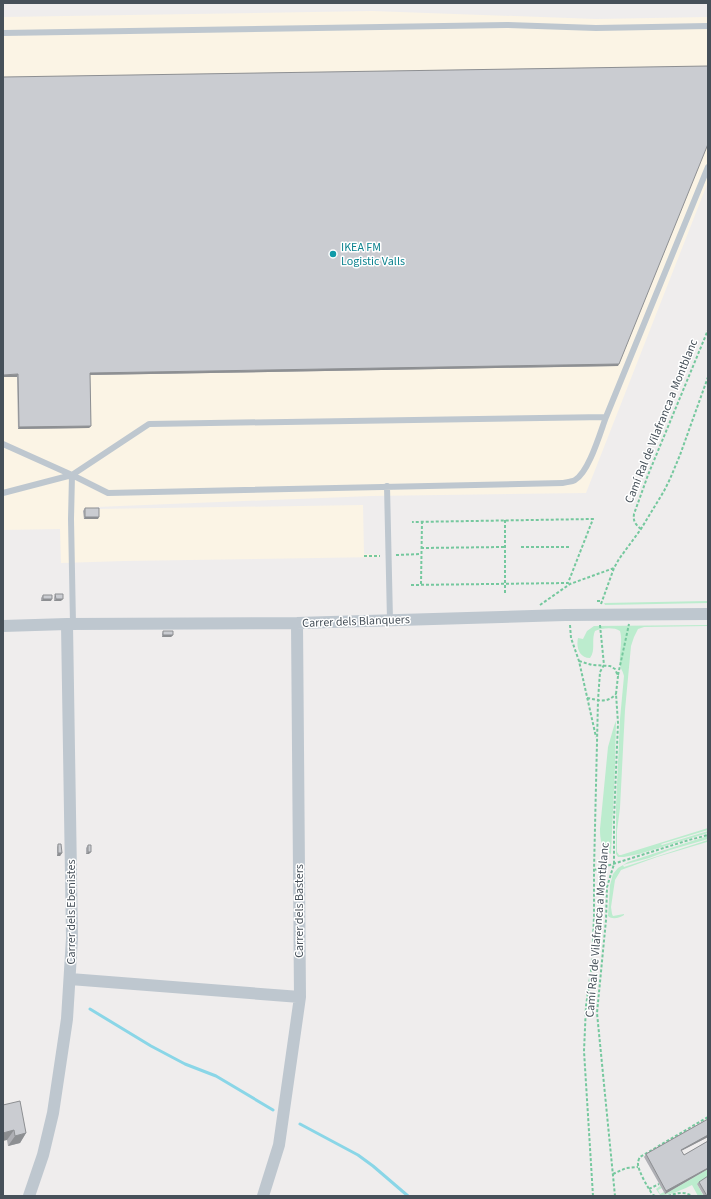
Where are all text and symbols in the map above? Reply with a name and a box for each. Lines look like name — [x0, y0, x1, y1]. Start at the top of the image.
place label: IKEA FM Logistic Valls — [341, 239, 405, 270]
marker: IKEA FM Logistic Valls — [328, 249, 338, 259]
street label: Camí Ral de Vilafranca a Montblanc — [621, 336, 702, 506]
street label: Carrer dels Blanquers — [302, 611, 410, 632]
street label: Camí Ral de Vilafranca a Montblanc — [581, 841, 614, 1018]
street label: Carrer dels Ebenistes — [63, 860, 80, 964]
street label: Carrer dels Basters — [291, 864, 308, 958]

